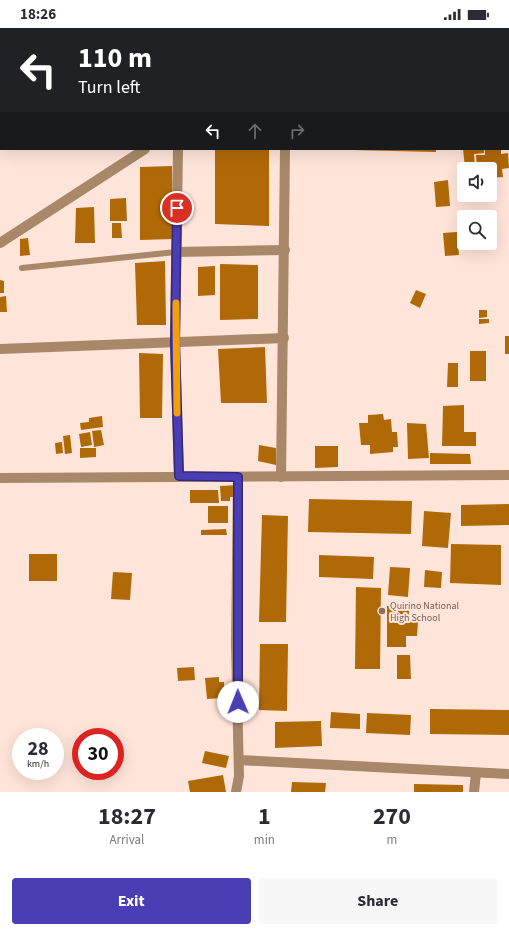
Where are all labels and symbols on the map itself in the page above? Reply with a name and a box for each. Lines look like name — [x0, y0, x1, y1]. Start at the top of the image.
pin — [160, 191, 194, 225]
place label: Quirino National High School — [390, 599, 460, 625]
marker: Quirino National High School — [377, 606, 387, 616]
position arrow — [217, 681, 259, 723]
speed limit sign: 30 — [72, 728, 124, 780]

